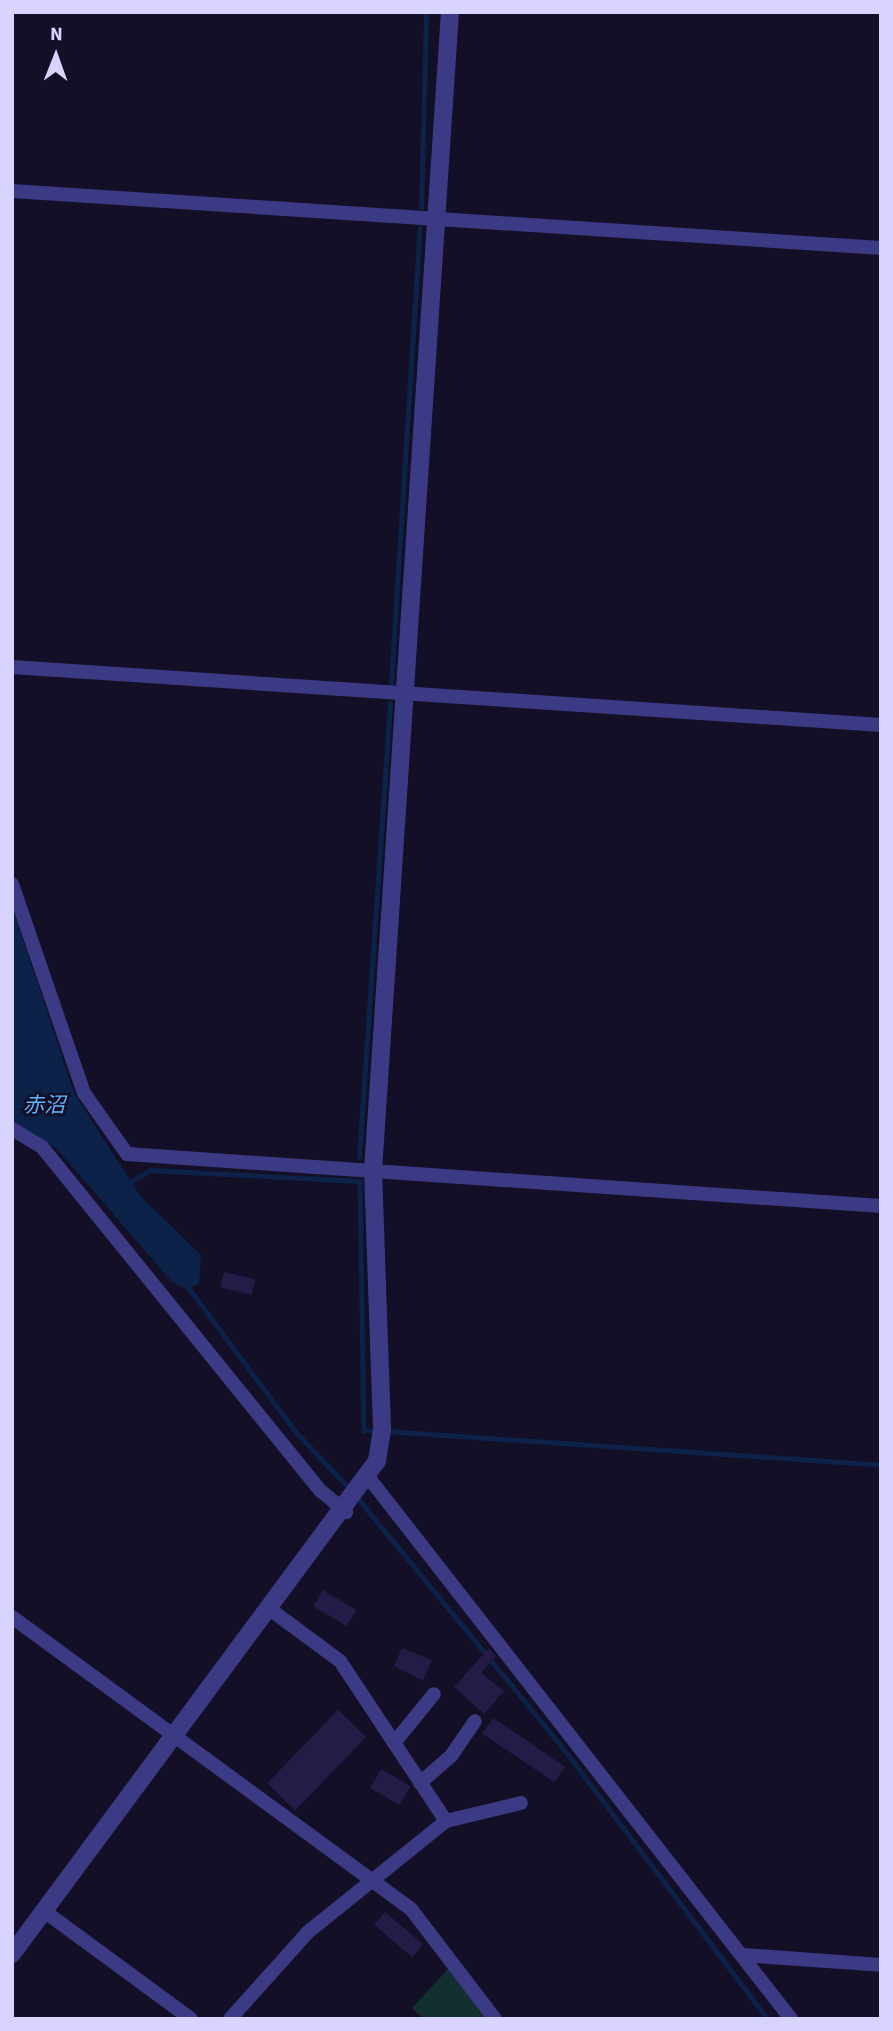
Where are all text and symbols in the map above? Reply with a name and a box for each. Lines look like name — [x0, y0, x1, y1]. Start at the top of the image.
north arrow — [21, 21, 91, 91]
text: N — [50, 21, 63, 48]
water label: 赤沼 — [23, 1092, 65, 1118]

